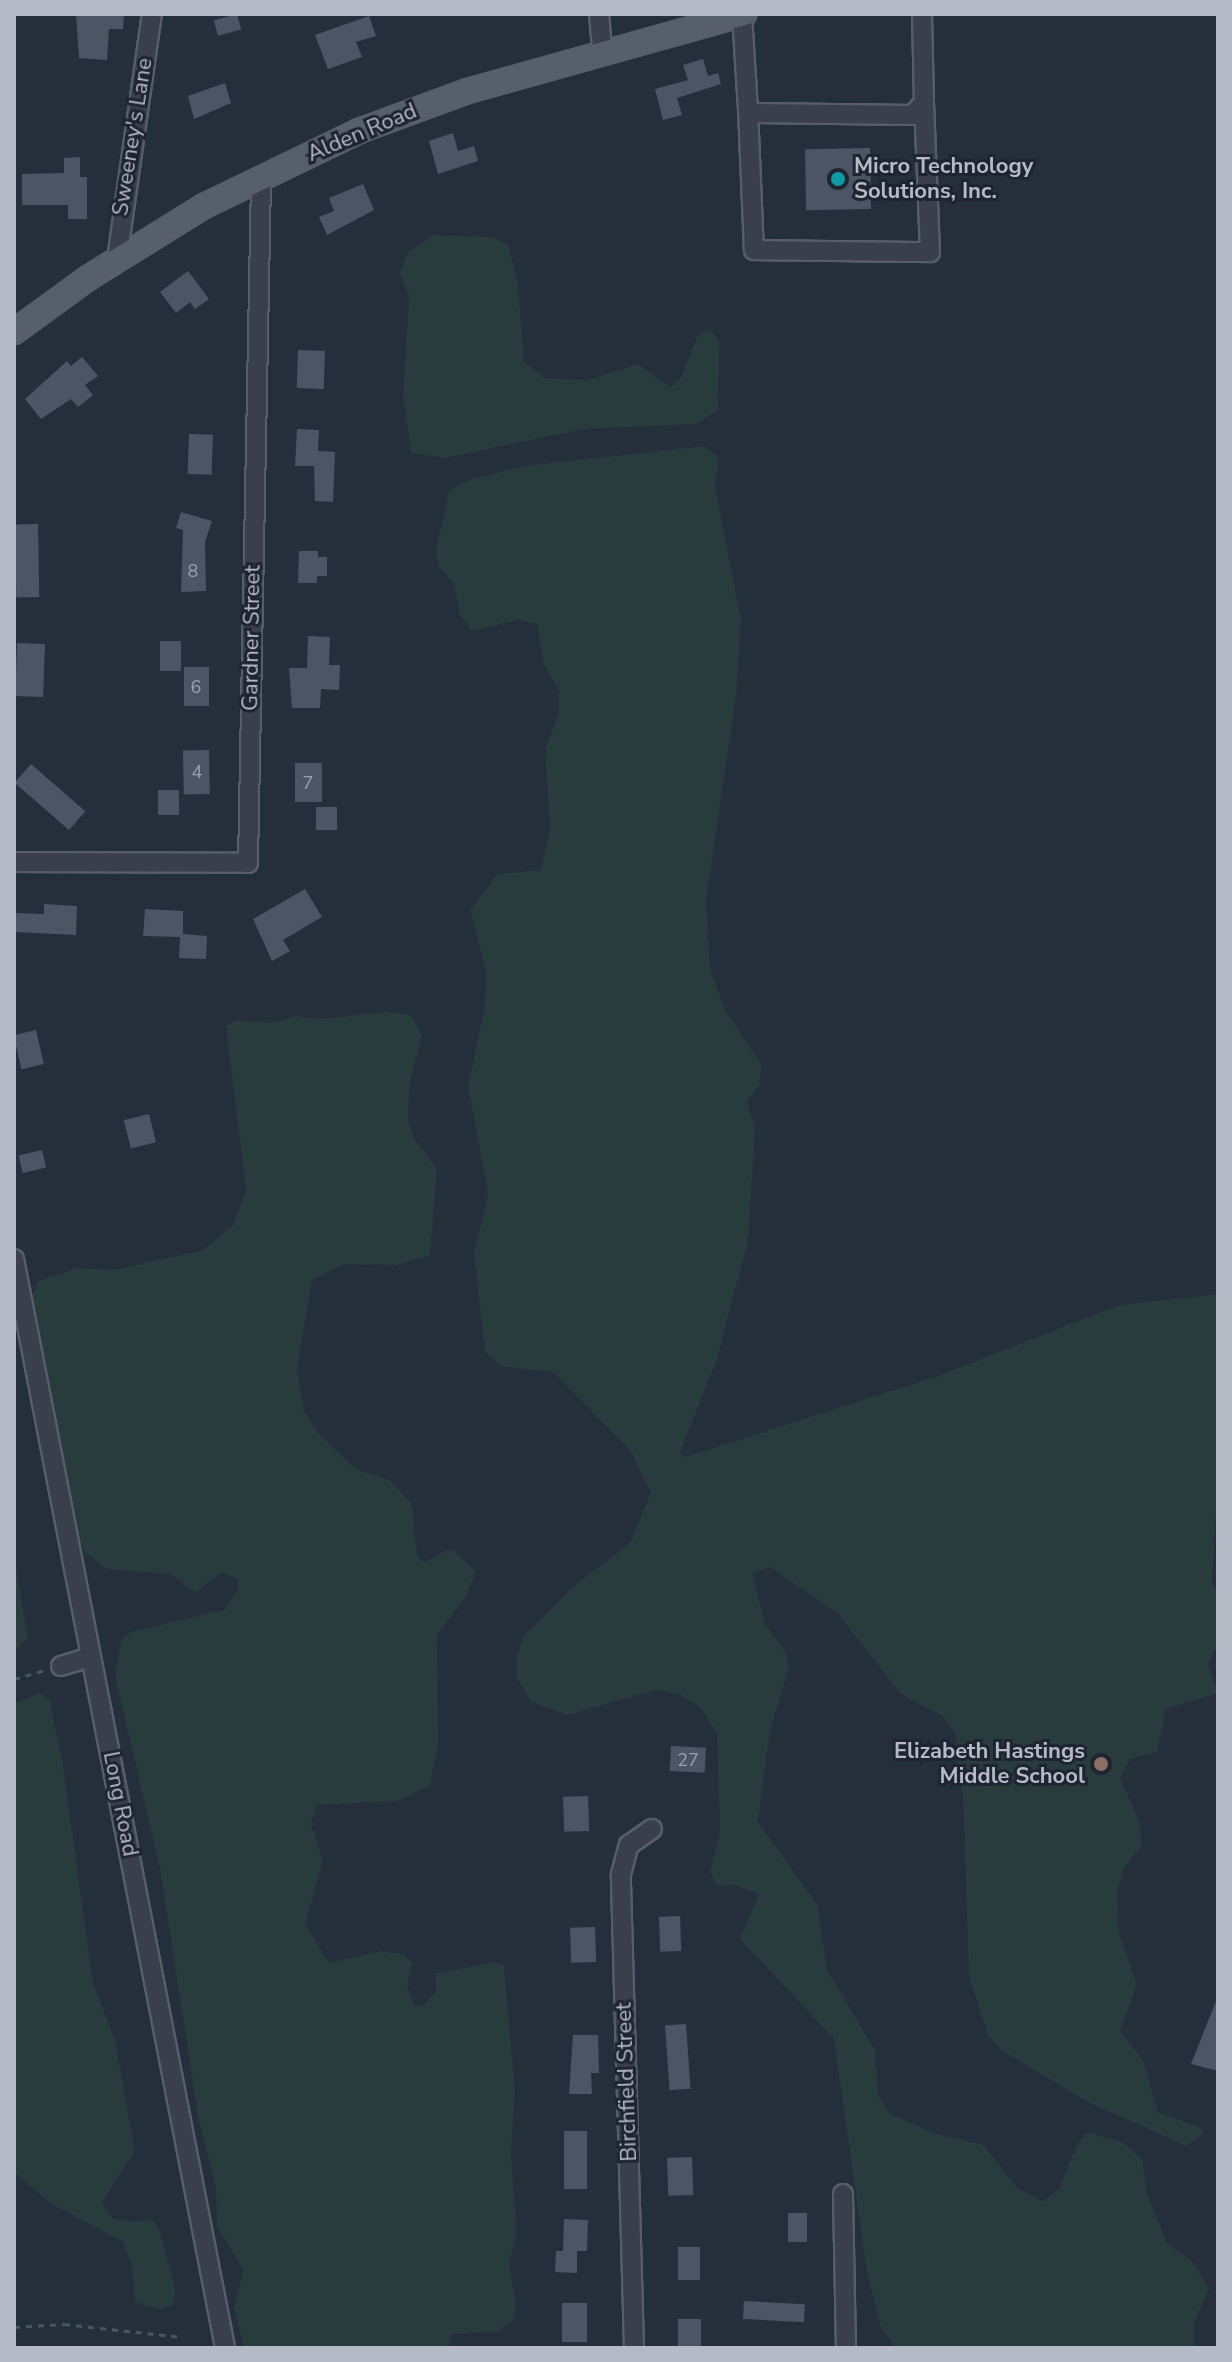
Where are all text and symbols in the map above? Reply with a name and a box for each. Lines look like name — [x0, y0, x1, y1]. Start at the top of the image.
street label: Sweeney's Lane — [107, 56, 159, 218]
street label: Alden Road — [303, 98, 421, 168]
place label: Micro Technology Solutions, Inc. — [854, 153, 1033, 204]
marker: Micro Technology Solutions, Inc. — [829, 170, 847, 188]
house number: 8 — [188, 560, 198, 582]
street label: Gardner Street — [238, 565, 266, 711]
house number: 6 — [191, 676, 201, 698]
house number: 4 — [192, 761, 202, 783]
house number: 7 — [303, 772, 313, 794]
place label: Elizabeth Hastings Middle School — [894, 1738, 1085, 1790]
street label: Long Road — [97, 1749, 143, 1859]
house number: 27 — [677, 1749, 699, 1771]
marker: Elizabeth Hastings Middle School — [1092, 1755, 1110, 1773]
street label: Birchfield Street — [611, 2002, 643, 2162]

